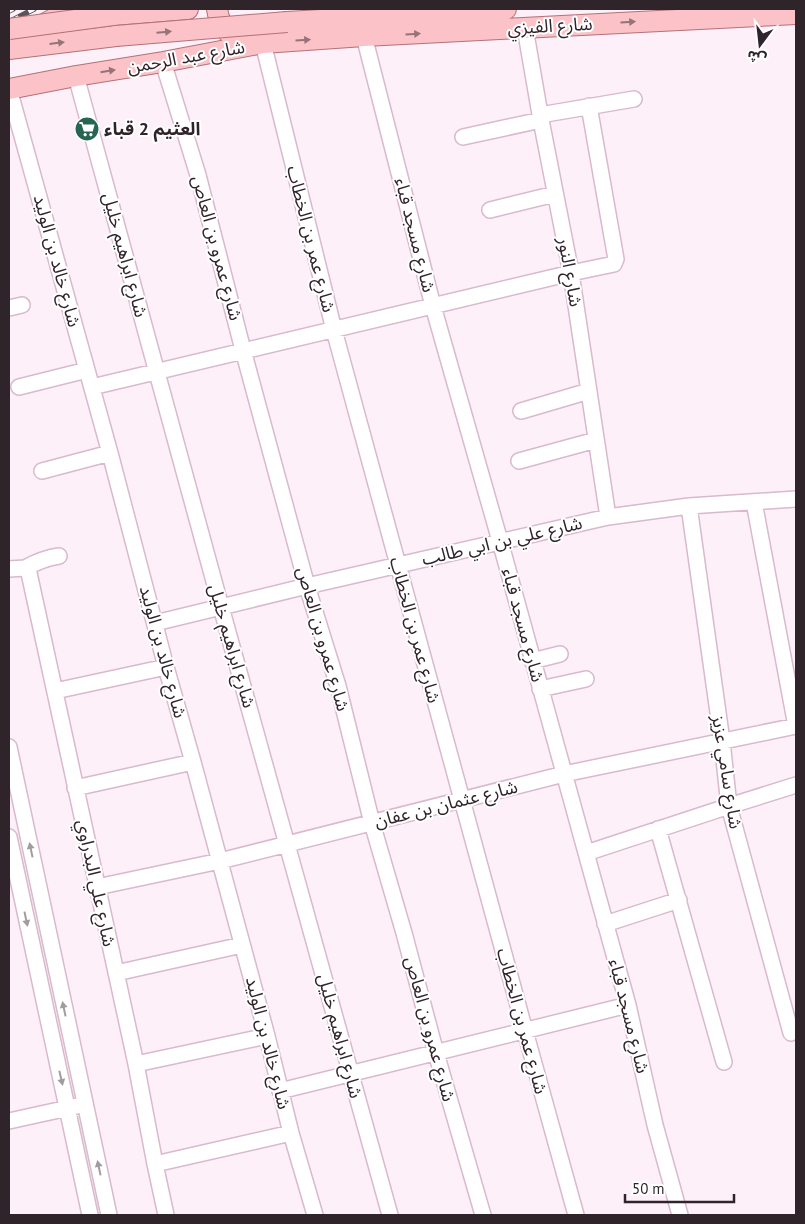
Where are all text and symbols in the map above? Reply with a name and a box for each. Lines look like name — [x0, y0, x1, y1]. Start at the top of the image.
street label: شارع الفيزي — [507, 12, 593, 42]
one-way arrow — [620, 18, 636, 26]
north arrow — [735, 20, 785, 70]
one-way arrow — [157, 27, 173, 35]
one-way arrow — [405, 29, 421, 37]
street label: شارع عبد الرحمن — [125, 35, 247, 81]
one-way arrow — [296, 36, 312, 44]
one-way arrow — [49, 39, 65, 47]
text: ش — [745, 46, 768, 69]
one-way arrow — [101, 66, 117, 74]
supermarket icon: العثيم 2 قباء — [74, 116, 100, 142]
place label: العثيم 2 قباء — [104, 117, 200, 142]
street label: شارع عمر بن الخطاب — [279, 163, 341, 315]
street label: شارع عمرو بن العاص — [184, 173, 248, 324]
street label: شارع مسجد قباء — [387, 175, 441, 295]
street label: شارع ابراهيم خليل — [95, 190, 153, 320]
street label: شارع خالد بن الوليد — [26, 192, 86, 330]
street label: شارع النور — [550, 234, 588, 309]
street label: شارع علي بن ابي طالب — [419, 511, 585, 573]
street label: شارع عمر بن الخطاب — [382, 554, 446, 706]
street label: شارع عمرو بن العاص — [289, 564, 355, 715]
street label: شارع مسجد قباء — [494, 565, 550, 685]
street label: شارع ابراهيم خليل — [201, 581, 261, 711]
street label: شارع خالد بن الوليد — [132, 583, 192, 721]
street label: شارع سامي عزيز — [704, 712, 748, 831]
street label: شارع عثمان بن عفان — [372, 775, 521, 835]
street label: شارع علي البدراوي — [69, 817, 121, 949]
one-way arrow — [26, 841, 34, 857]
one-way arrow — [22, 911, 30, 926]
street label: شارع عمر بن الخطاب — [489, 945, 553, 1097]
street label: شارع عمرو بن العاص — [397, 954, 461, 1105]
street label: شارع مسجد قباء — [601, 956, 655, 1076]
street label: شارع ابراهيم خليل — [310, 971, 368, 1101]
street label: شارع خالد بن الوليد — [238, 974, 296, 1112]
one-way arrow — [60, 1001, 68, 1016]
one-way arrow — [57, 1070, 65, 1085]
one-way arrow — [94, 1159, 102, 1175]
scale bar — [625, 1172, 734, 1204]
text: 50 m — [632, 1179, 665, 1198]

